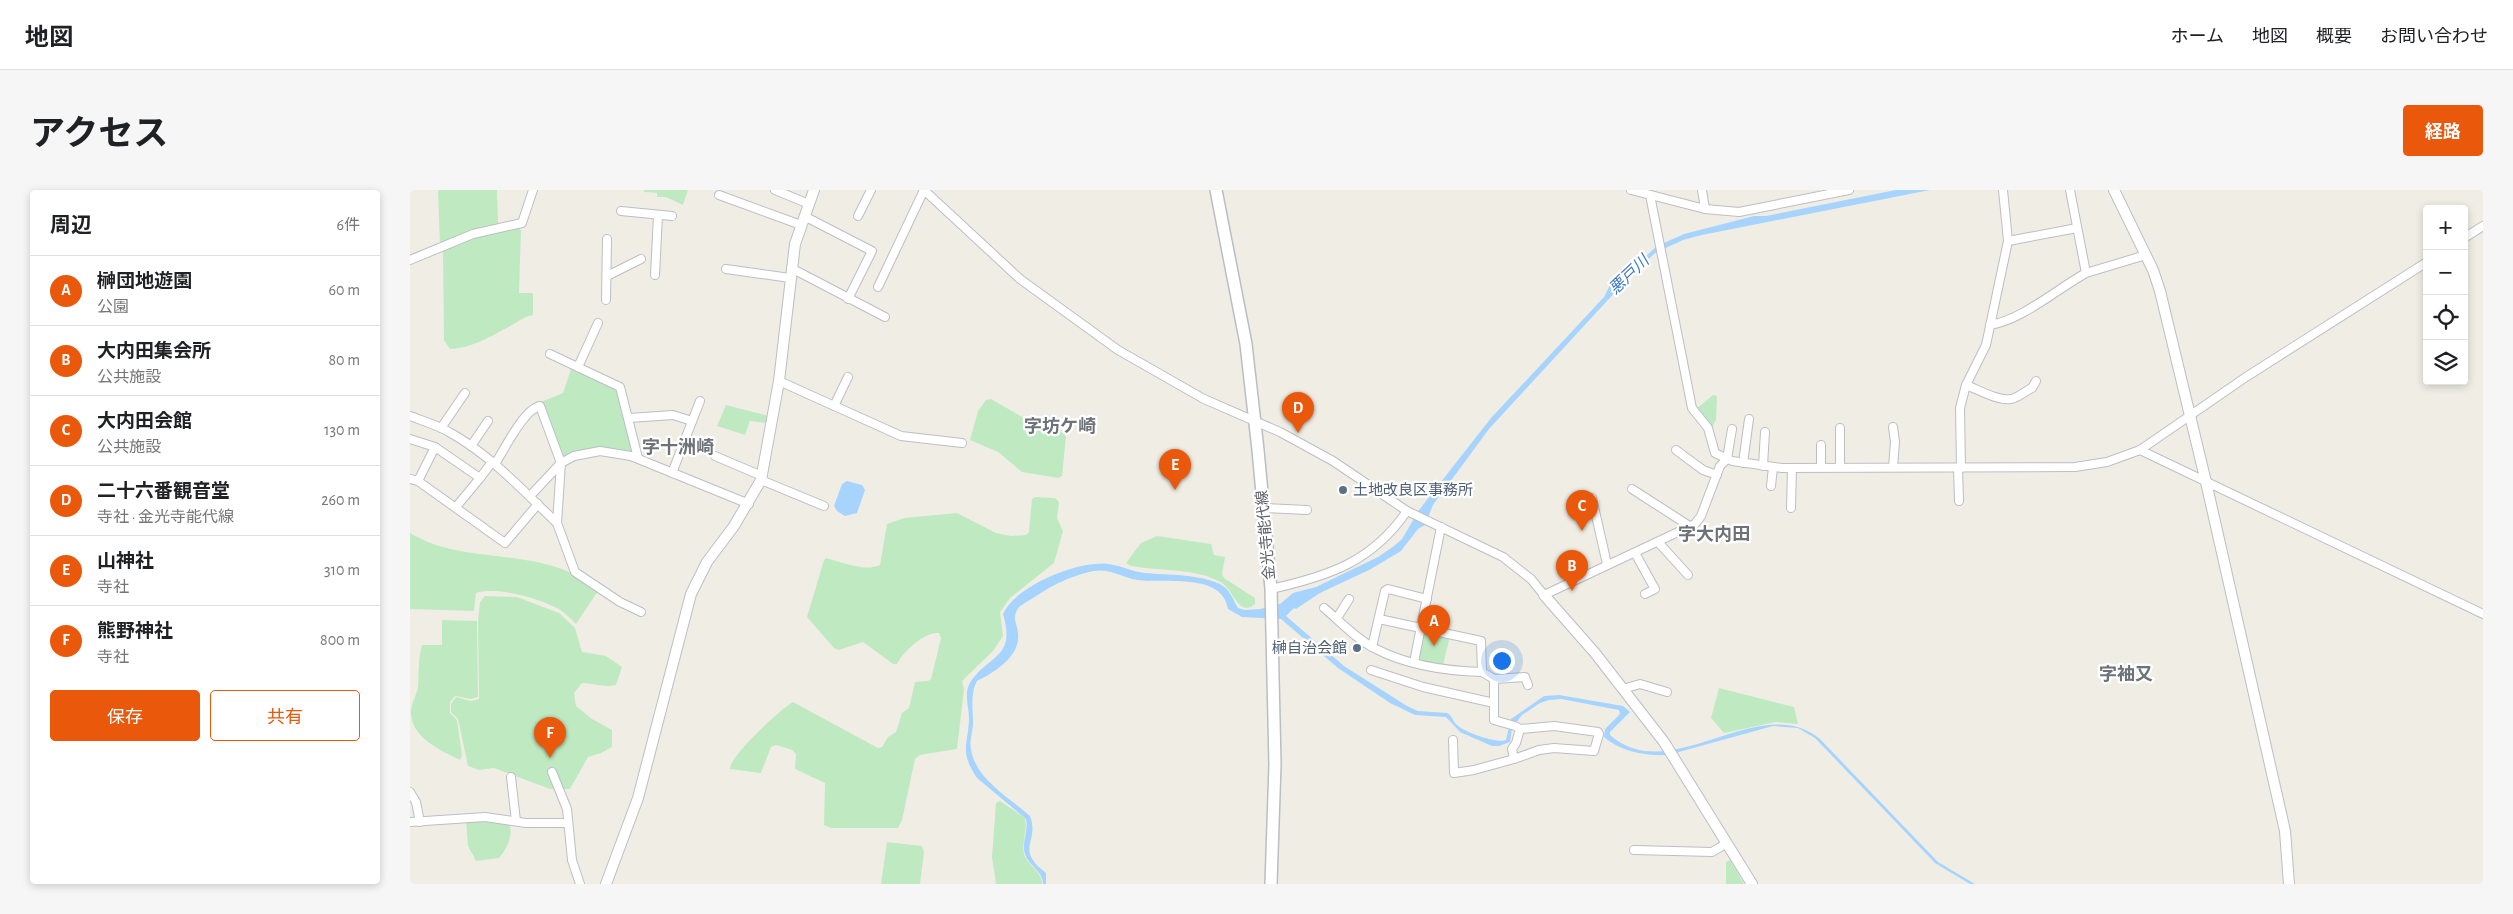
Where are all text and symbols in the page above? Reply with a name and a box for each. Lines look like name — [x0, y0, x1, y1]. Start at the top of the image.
text: 地図 — [25, 26, 73, 50]
text: ホーム — [2171, 28, 2224, 46]
text: 地図 — [2252, 28, 2288, 46]
text: 概要 — [2316, 28, 2352, 46]
text: お問い合わせ — [2380, 28, 2488, 46]
button: 経路 — [2403, 105, 2483, 156]
text: アクセス — [30, 117, 168, 152]
map controls — [2423, 205, 2468, 385]
button: + — [2423, 205, 2468, 250]
text: 周辺 — [50, 215, 92, 236]
text: 6件 — [336, 217, 360, 233]
button: − — [2423, 250, 2468, 295]
water label: 悪戸川 — [1606, 251, 1653, 297]
text: 榊団地遊園 — [97, 272, 192, 291]
text: A — [61, 282, 71, 298]
text: 60 m — [329, 282, 360, 298]
button: locate — [2423, 295, 2468, 340]
text: 公園 — [97, 299, 129, 315]
button: layers — [2423, 340, 2468, 385]
text: 大内田集会所 — [97, 342, 211, 361]
text: B — [61, 352, 71, 368]
text: 80 m — [329, 352, 360, 368]
text: 公共施設 — [97, 369, 161, 385]
pin: D — [1282, 392, 1314, 433]
text: 大内田会館 — [97, 412, 192, 431]
district label: 字坊ケ崎 — [1024, 417, 1096, 436]
text: C — [62, 422, 70, 438]
text: 130 m — [324, 422, 360, 438]
district label: 字十洲崎 — [642, 437, 714, 457]
text: 公共施設 — [97, 439, 161, 455]
pin: E — [1159, 449, 1191, 490]
text: 二十六番観音堂 — [97, 482, 230, 501]
place label: 土地改良区事務所 — [1353, 482, 1473, 498]
marker: 土地改良区事務所 — [1337, 484, 1349, 496]
street label: 金光寺能代線 — [1253, 490, 1277, 581]
pin: C — [1566, 490, 1598, 531]
text: D — [61, 492, 71, 508]
text: 260 m — [321, 492, 360, 508]
text: 寺社 · 金光寺能代線 — [97, 509, 234, 525]
district label: 字大内田 — [1678, 525, 1750, 544]
pin: B — [1556, 550, 1588, 591]
text: 山神社 — [97, 552, 154, 571]
text: E — [62, 562, 70, 578]
text: 310 m — [324, 562, 360, 578]
text: 寺社 — [97, 579, 129, 595]
pin: A — [1418, 605, 1450, 646]
text: 熊野神社 — [97, 622, 173, 641]
text: F — [62, 632, 70, 648]
text: 800 m — [320, 632, 360, 648]
place label: 榊自治会館 — [1272, 640, 1347, 656]
marker: 榊自治会館 — [1351, 642, 1363, 654]
your location — [1489, 648, 1515, 674]
text: 寺社 — [97, 649, 129, 665]
district label: 字袖又 — [2099, 665, 2153, 684]
button: 保存 — [50, 690, 200, 741]
button: 共有 — [210, 690, 360, 741]
pin: F — [534, 717, 566, 758]

